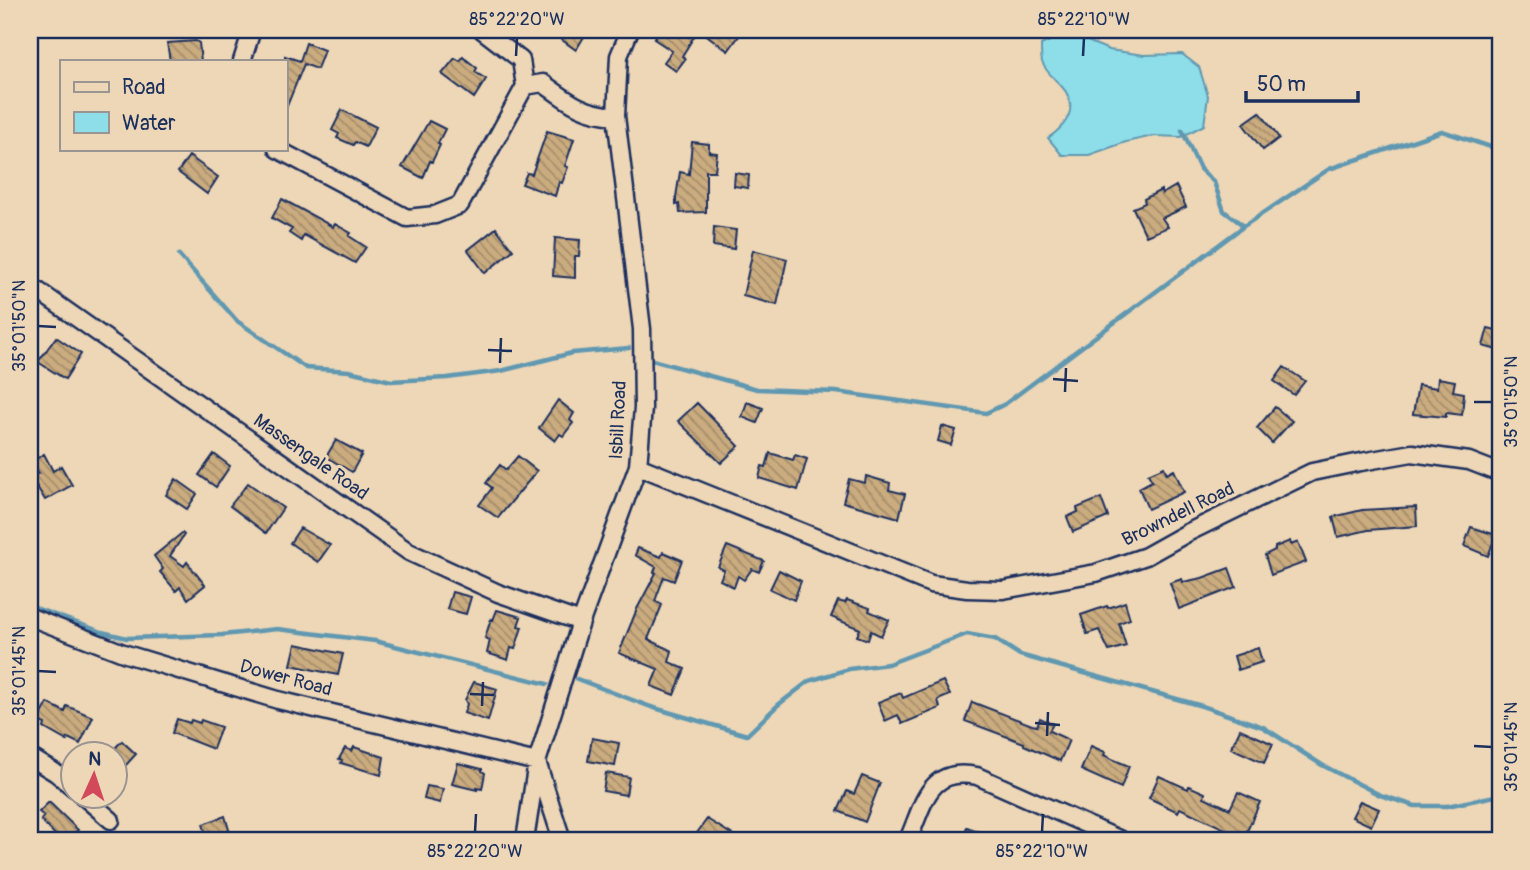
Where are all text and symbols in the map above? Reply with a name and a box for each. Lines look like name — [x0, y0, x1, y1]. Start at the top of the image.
text: 85°22'20"W — [469, 8, 565, 31]
text: 85°22'10"W — [1038, 8, 1130, 31]
legend — [60, 60, 287, 150]
scale bar — [1246, 60, 1358, 104]
text: 50 m — [1257, 71, 1306, 98]
text: Road — [122, 74, 166, 101]
text: Water — [122, 110, 176, 137]
text: 35°01'50"N — [8, 280, 31, 372]
text: 35°01'50"N — [1500, 356, 1523, 448]
street label: Isbill Road — [604, 380, 632, 460]
street label: Massengale Road — [249, 408, 373, 506]
street label: Browndell Road — [1118, 476, 1238, 552]
text: 35°01'45"N — [8, 626, 31, 716]
street label: Dower Road — [237, 654, 335, 702]
text: 35°01'45"N — [1500, 702, 1523, 792]
north arrow — [60, 740, 130, 810]
text: N — [88, 747, 102, 771]
text: 85°22'20"W — [427, 840, 523, 863]
text: 85°22'10"W — [996, 840, 1088, 863]

